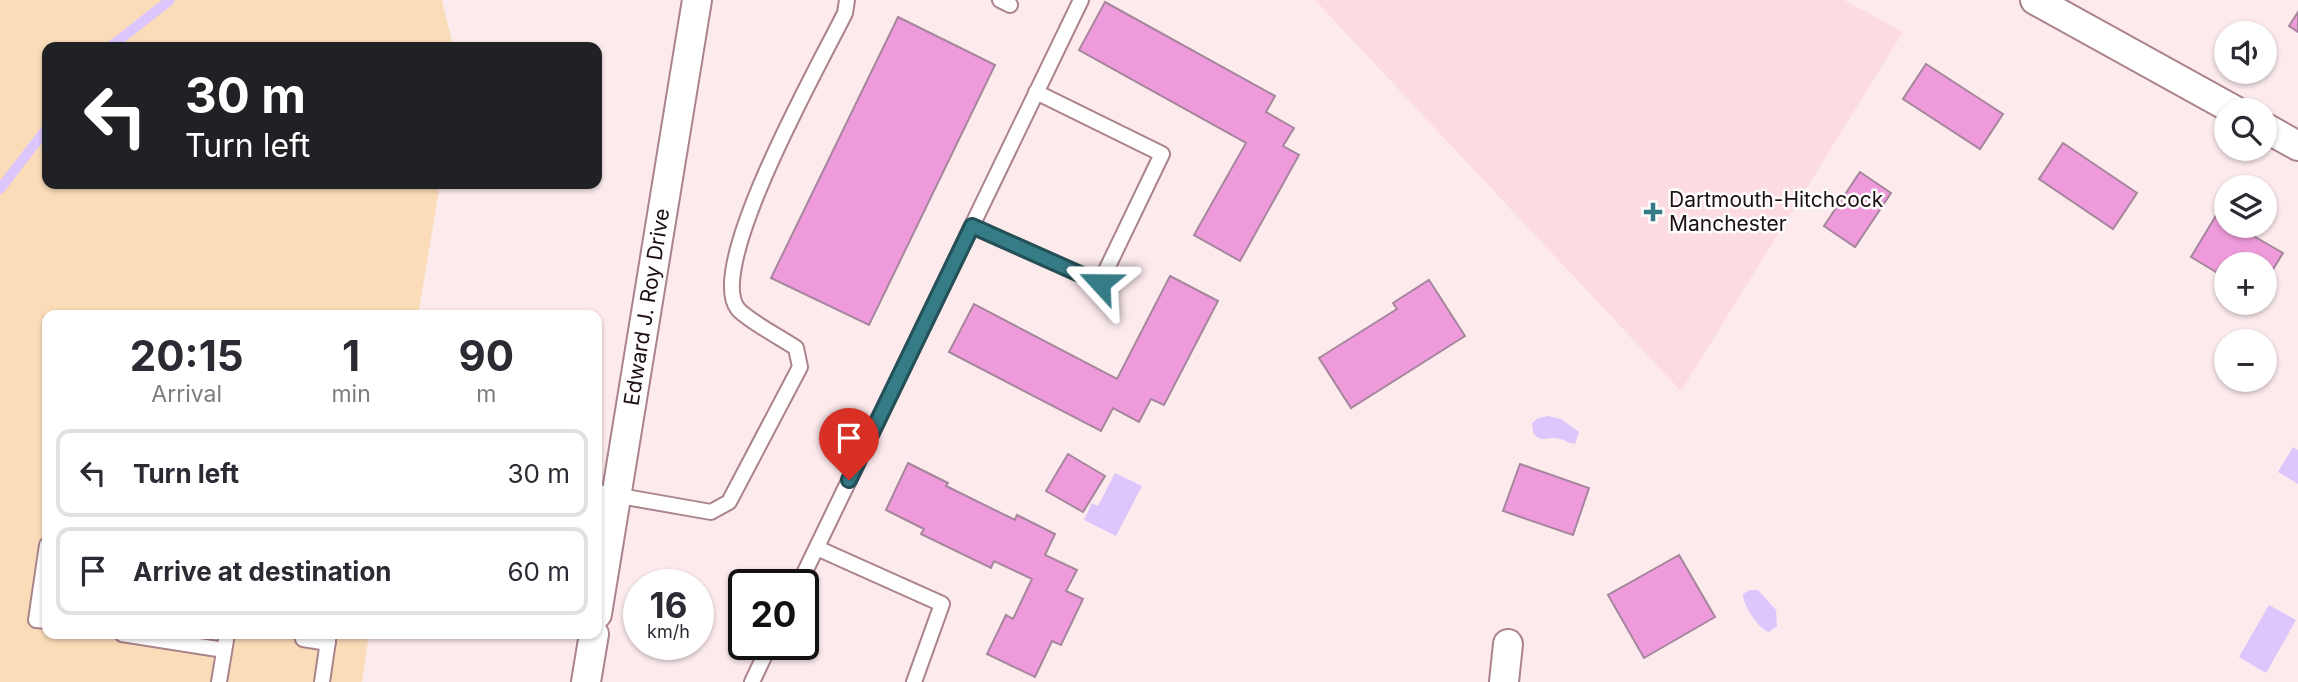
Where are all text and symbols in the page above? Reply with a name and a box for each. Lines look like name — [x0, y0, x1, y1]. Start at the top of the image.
map controls — [2214, 21, 2277, 392]
button: sound — [2214, 21, 2277, 84]
text: 30 m — [185, 66, 306, 125]
icon: left — [70, 70, 161, 161]
button: search — [2214, 98, 2277, 161]
text: Turn left — [185, 126, 310, 165]
button: layers — [2214, 175, 2277, 238]
place label: Dartmouth-Hitchcock Manchester — [1669, 187, 1884, 236]
marker: Dartmouth-Hitchcock Manchester — [1643, 202, 1663, 222]
street label: Edward J. Roy Drive — [619, 207, 674, 407]
position arrow — [1063, 246, 1137, 320]
button: + — [2214, 252, 2277, 315]
button: − — [2214, 329, 2277, 392]
text: 20:15 — [130, 330, 244, 381]
text: 1 — [342, 330, 360, 381]
text: 90 — [459, 330, 514, 381]
text: Arrival — [151, 380, 222, 408]
text: min — [331, 380, 371, 408]
text: m — [476, 380, 496, 408]
pin — [819, 408, 879, 480]
icon: arrive — [830, 419, 868, 457]
icon: left — [74, 454, 112, 492]
text: Turn left — [133, 458, 239, 489]
text: 30 m — [507, 458, 570, 489]
icon: arrive — [74, 552, 112, 590]
text: Arrive at destination — [133, 556, 392, 587]
text: 60 m — [507, 556, 570, 587]
speed limit sign: 20 — [728, 569, 819, 660]
text: 16 — [650, 584, 687, 626]
text: km/h — [647, 621, 690, 642]

